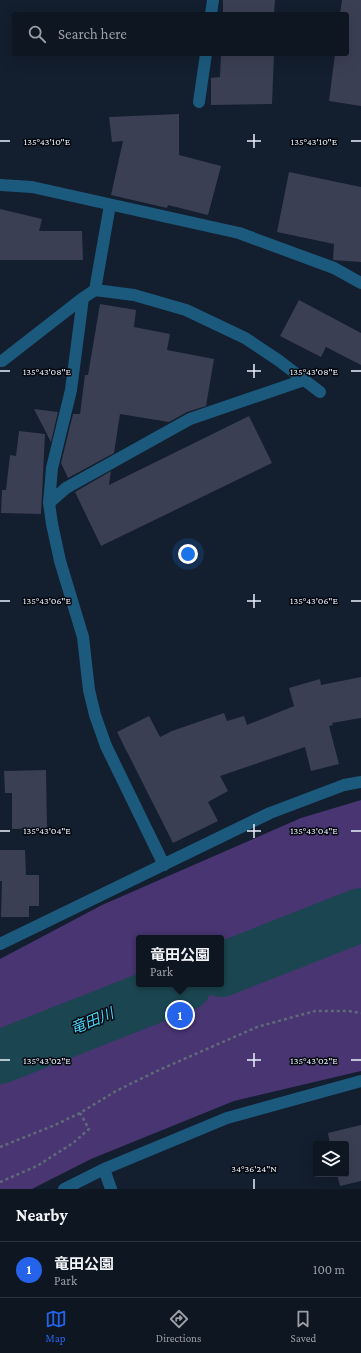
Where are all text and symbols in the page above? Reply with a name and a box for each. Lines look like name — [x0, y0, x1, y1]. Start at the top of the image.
search box — [12, 12, 349, 56]
icon: search — [26, 23, 48, 45]
text: Search here — [58, 26, 127, 42]
text: 135°43'10"E — [24, 136, 71, 147]
text: 135°43'10"E — [291, 136, 338, 147]
text: 135°43'08"E — [23, 366, 72, 377]
text: 135°43'08"E — [290, 366, 339, 377]
your location — [178, 544, 198, 564]
text: 135°43'06"E — [23, 595, 71, 606]
text: 135°43'06"E — [290, 595, 338, 606]
text: 135°43'04"E — [23, 825, 71, 836]
text: 135°43'04"E — [290, 825, 338, 836]
popup — [136, 935, 224, 987]
text: 竜田公園 — [150, 947, 210, 963]
text: Park — [150, 964, 173, 979]
pin: 1 — [167, 1000, 193, 1030]
water label: 竜田川 — [68, 1004, 118, 1037]
text: 135°43'02"E — [23, 1055, 71, 1066]
text: 135°43'02"E — [290, 1055, 338, 1066]
map controls — [313, 1141, 349, 1177]
button: layers — [313, 1141, 349, 1177]
text: 34°36'24"N — [231, 1163, 277, 1174]
text: Nearby — [16, 1206, 68, 1225]
text: 竜田公園 — [54, 1256, 114, 1272]
text: 1 — [27, 1262, 31, 1277]
text: 100 m — [313, 1262, 345, 1277]
text: Park — [54, 1273, 77, 1288]
tab: Map — [45, 1308, 67, 1344]
tab: Directions — [156, 1308, 201, 1344]
tab: Saved — [291, 1308, 316, 1344]

